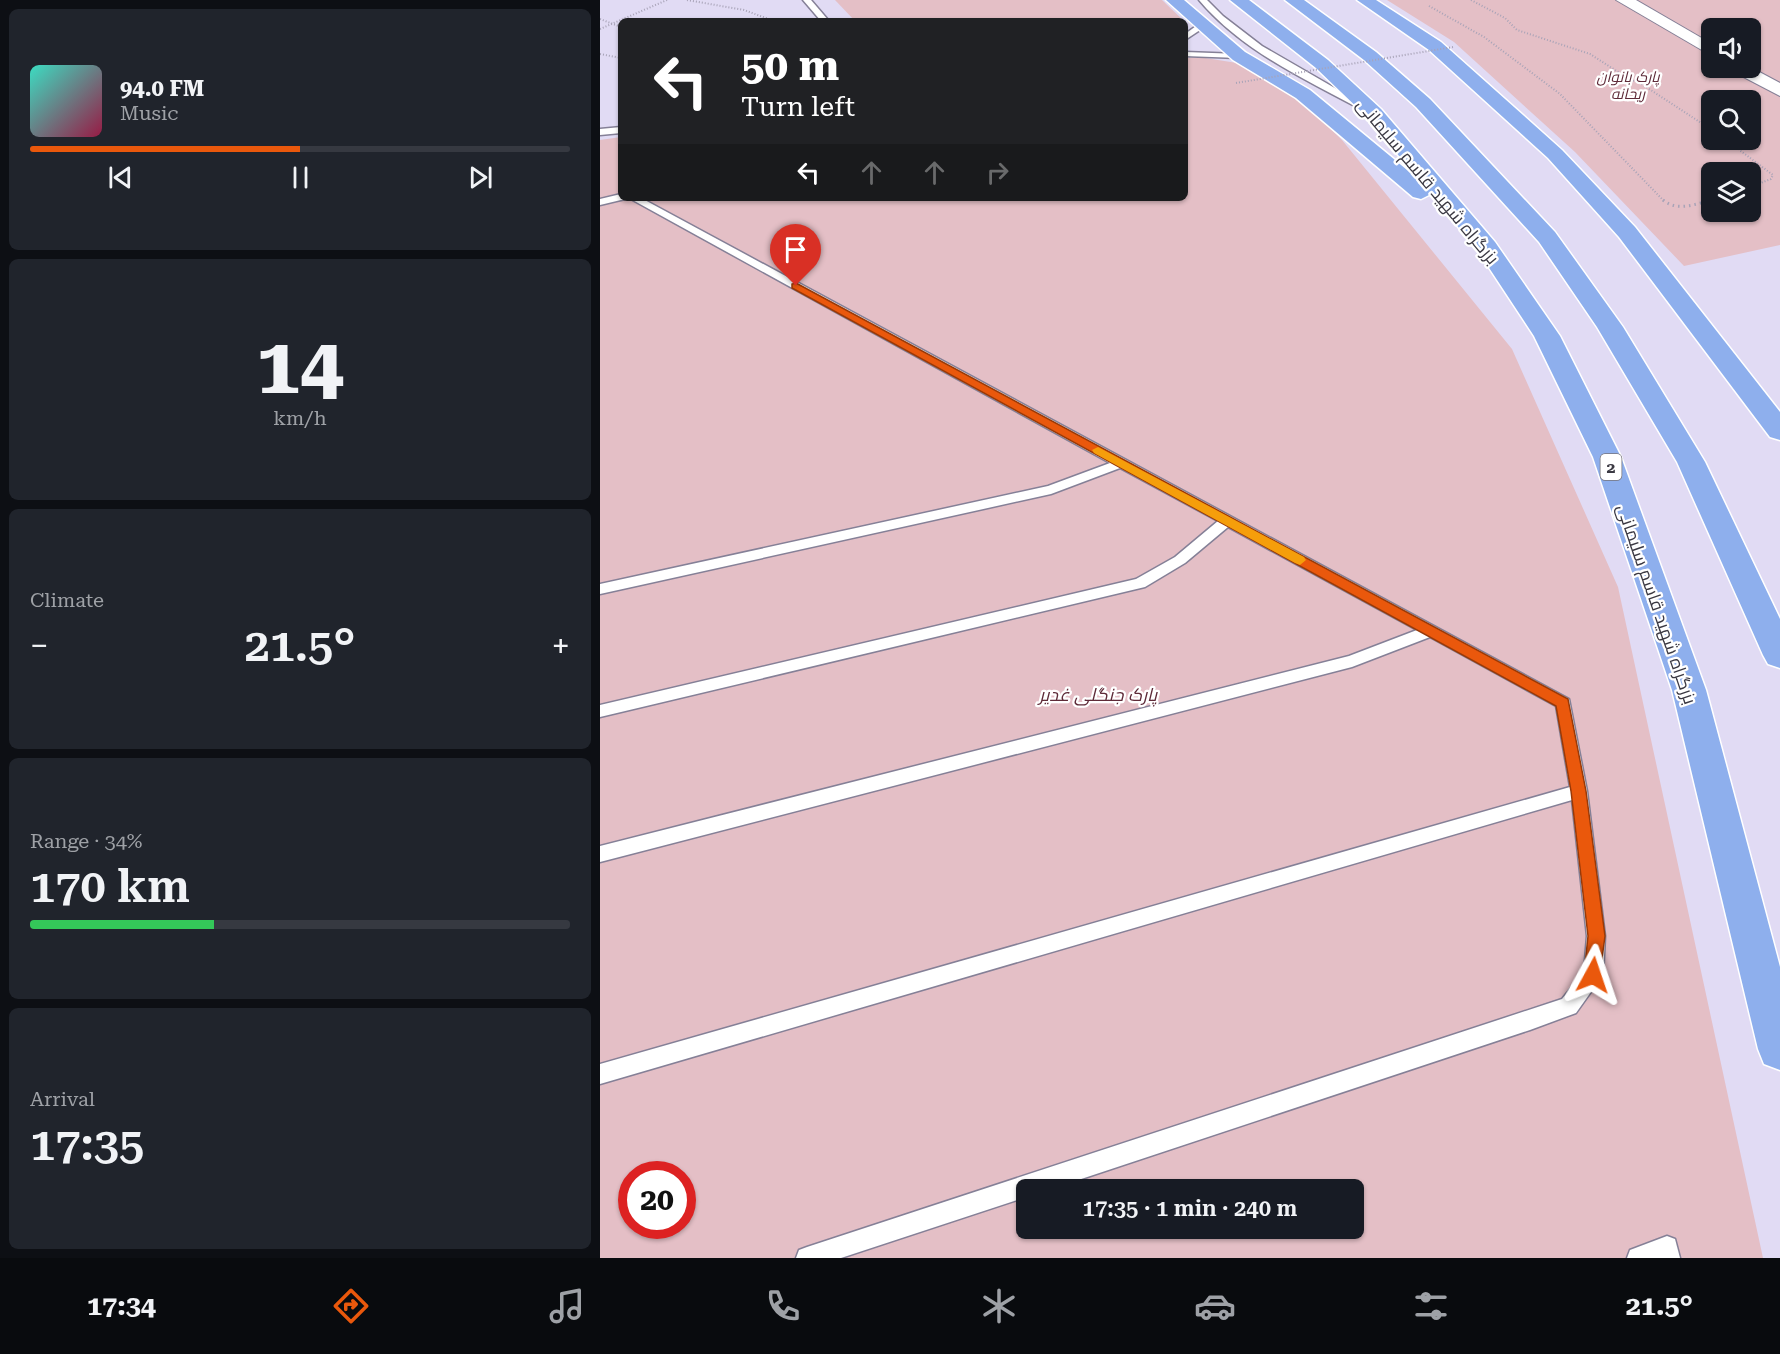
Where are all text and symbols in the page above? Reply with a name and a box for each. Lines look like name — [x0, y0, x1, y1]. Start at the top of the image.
map controls — [1701, 18, 1761, 222]
button: sound — [1701, 18, 1761, 78]
text: 50 m — [741, 41, 839, 90]
icon: left — [642, 42, 720, 120]
park label: پارک بانوان ریحانه — [1596, 68, 1661, 103]
text: 94.0 FM — [120, 76, 204, 101]
button: search — [1701, 90, 1761, 150]
text: Turn left — [741, 91, 855, 123]
street label: بزرگراه شهید قاسم سلیمانی — [1351, 94, 1504, 269]
text: Music — [120, 101, 179, 125]
icon: left — [792, 156, 825, 189]
icon: ahead — [855, 156, 888, 189]
icon: ahead — [918, 156, 951, 189]
icon: right — [981, 156, 1014, 189]
icon: previous — [104, 161, 137, 194]
icon: pause — [284, 161, 317, 194]
icon: next — [464, 161, 497, 194]
button: layers — [1701, 162, 1761, 222]
pin — [770, 224, 821, 286]
icon: arrive — [779, 233, 812, 266]
text: 14 — [256, 321, 344, 412]
text: km/h — [273, 406, 327, 430]
road number: 2 — [1600, 454, 1622, 480]
street label: بزرگراه شهید قاسم سلیمانی — [1611, 501, 1701, 707]
text: Climate — [30, 588, 104, 612]
text: 21.5° — [244, 619, 356, 672]
text: − — [30, 626, 48, 665]
text: + — [552, 626, 570, 665]
park label: پارک جنگلی غدیر — [1037, 684, 1158, 707]
text: Range · 34% — [30, 829, 142, 853]
text: 170 km — [30, 860, 190, 913]
position arrow — [1561, 943, 1625, 1007]
text: Arrival — [30, 1087, 95, 1111]
text: 17:35 — [30, 1118, 144, 1171]
speed limit sign: 20 — [618, 1161, 696, 1239]
text: 17:35 · 1 min · 240 m — [1083, 1196, 1297, 1221]
icon: directions — [330, 1285, 372, 1327]
icon: music — [546, 1285, 588, 1327]
icon: phone — [762, 1285, 804, 1327]
icon: climate — [978, 1285, 1020, 1327]
icon: car — [1194, 1285, 1236, 1327]
icon: filters — [1410, 1285, 1452, 1327]
text: 17:34 — [87, 1290, 156, 1322]
text: 21.5° — [1626, 1290, 1693, 1322]

